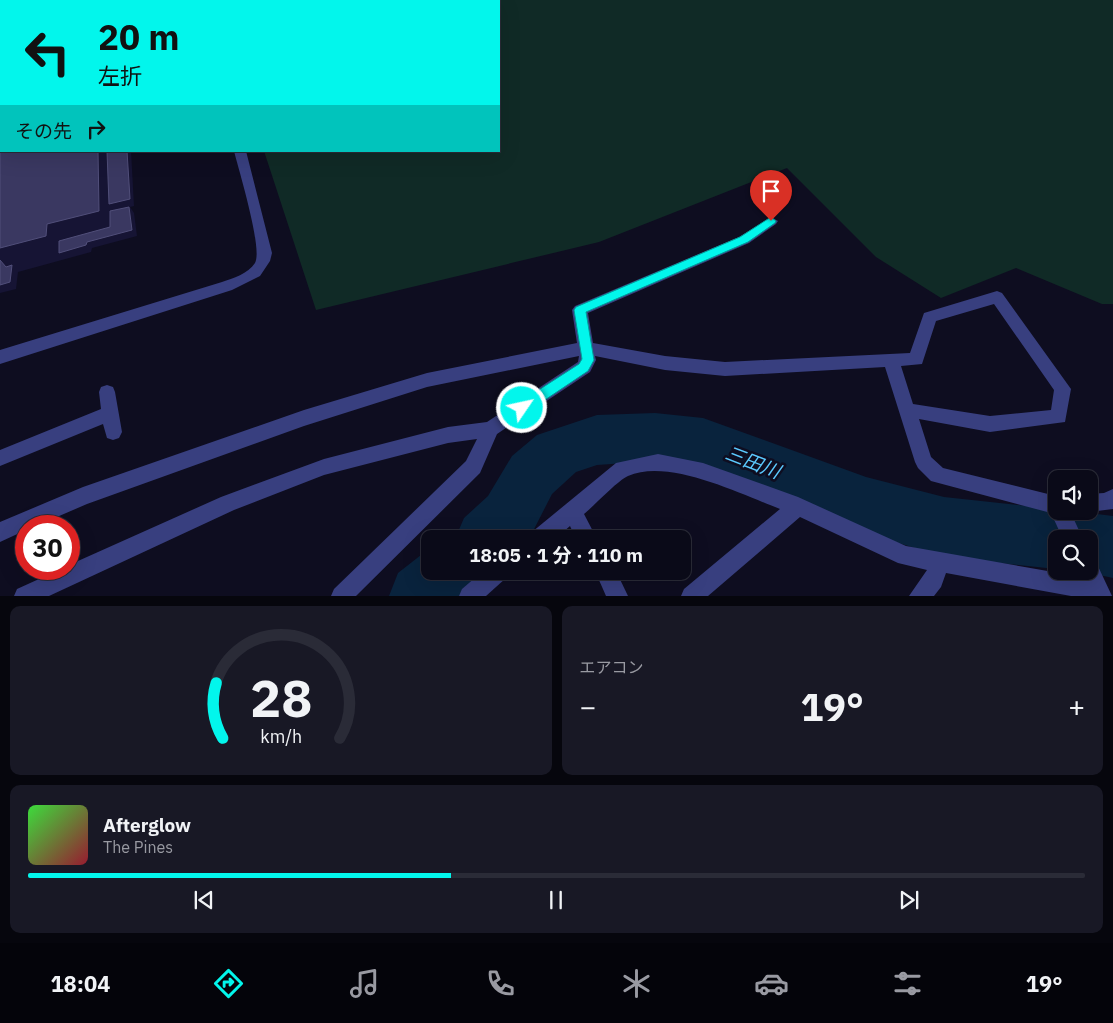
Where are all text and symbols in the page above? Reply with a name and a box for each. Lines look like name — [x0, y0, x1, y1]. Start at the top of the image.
text: 20 m — [98, 14, 180, 60]
icon: left — [15, 20, 80, 85]
text: 左折 — [98, 61, 142, 90]
icon: right — [82, 115, 110, 143]
text: その先 — [15, 119, 72, 143]
pin — [750, 170, 792, 221]
icon: arrive — [757, 177, 785, 205]
position arrow — [495, 381, 547, 433]
water label: 三田川 — [722, 441, 786, 484]
map controls — [1048, 470, 1098, 580]
button: sound — [1048, 470, 1098, 520]
speed limit sign: 30 — [15, 515, 80, 580]
button: search — [1048, 530, 1098, 580]
text: 18:05 · 1 分 · 110 m — [469, 543, 643, 567]
text: エアコン — [580, 657, 644, 677]
text: 28 — [250, 664, 312, 731]
text: 19° — [801, 682, 864, 731]
text: − — [580, 688, 596, 725]
text: + — [1068, 688, 1085, 725]
text: km/h — [260, 725, 302, 748]
text: Afterglow — [103, 813, 191, 837]
text: The Pines — [103, 837, 173, 857]
icon: previous — [190, 886, 218, 914]
icon: pause — [542, 886, 570, 914]
icon: next — [895, 886, 923, 914]
icon: directions — [211, 966, 246, 1001]
icon: music — [347, 966, 382, 1001]
icon: phone — [483, 966, 518, 1001]
icon: climate — [619, 966, 654, 1001]
icon: car — [754, 966, 789, 1001]
icon: filters — [890, 966, 925, 1001]
text: 18:04 — [50, 969, 110, 998]
text: 19° — [1026, 969, 1063, 998]

